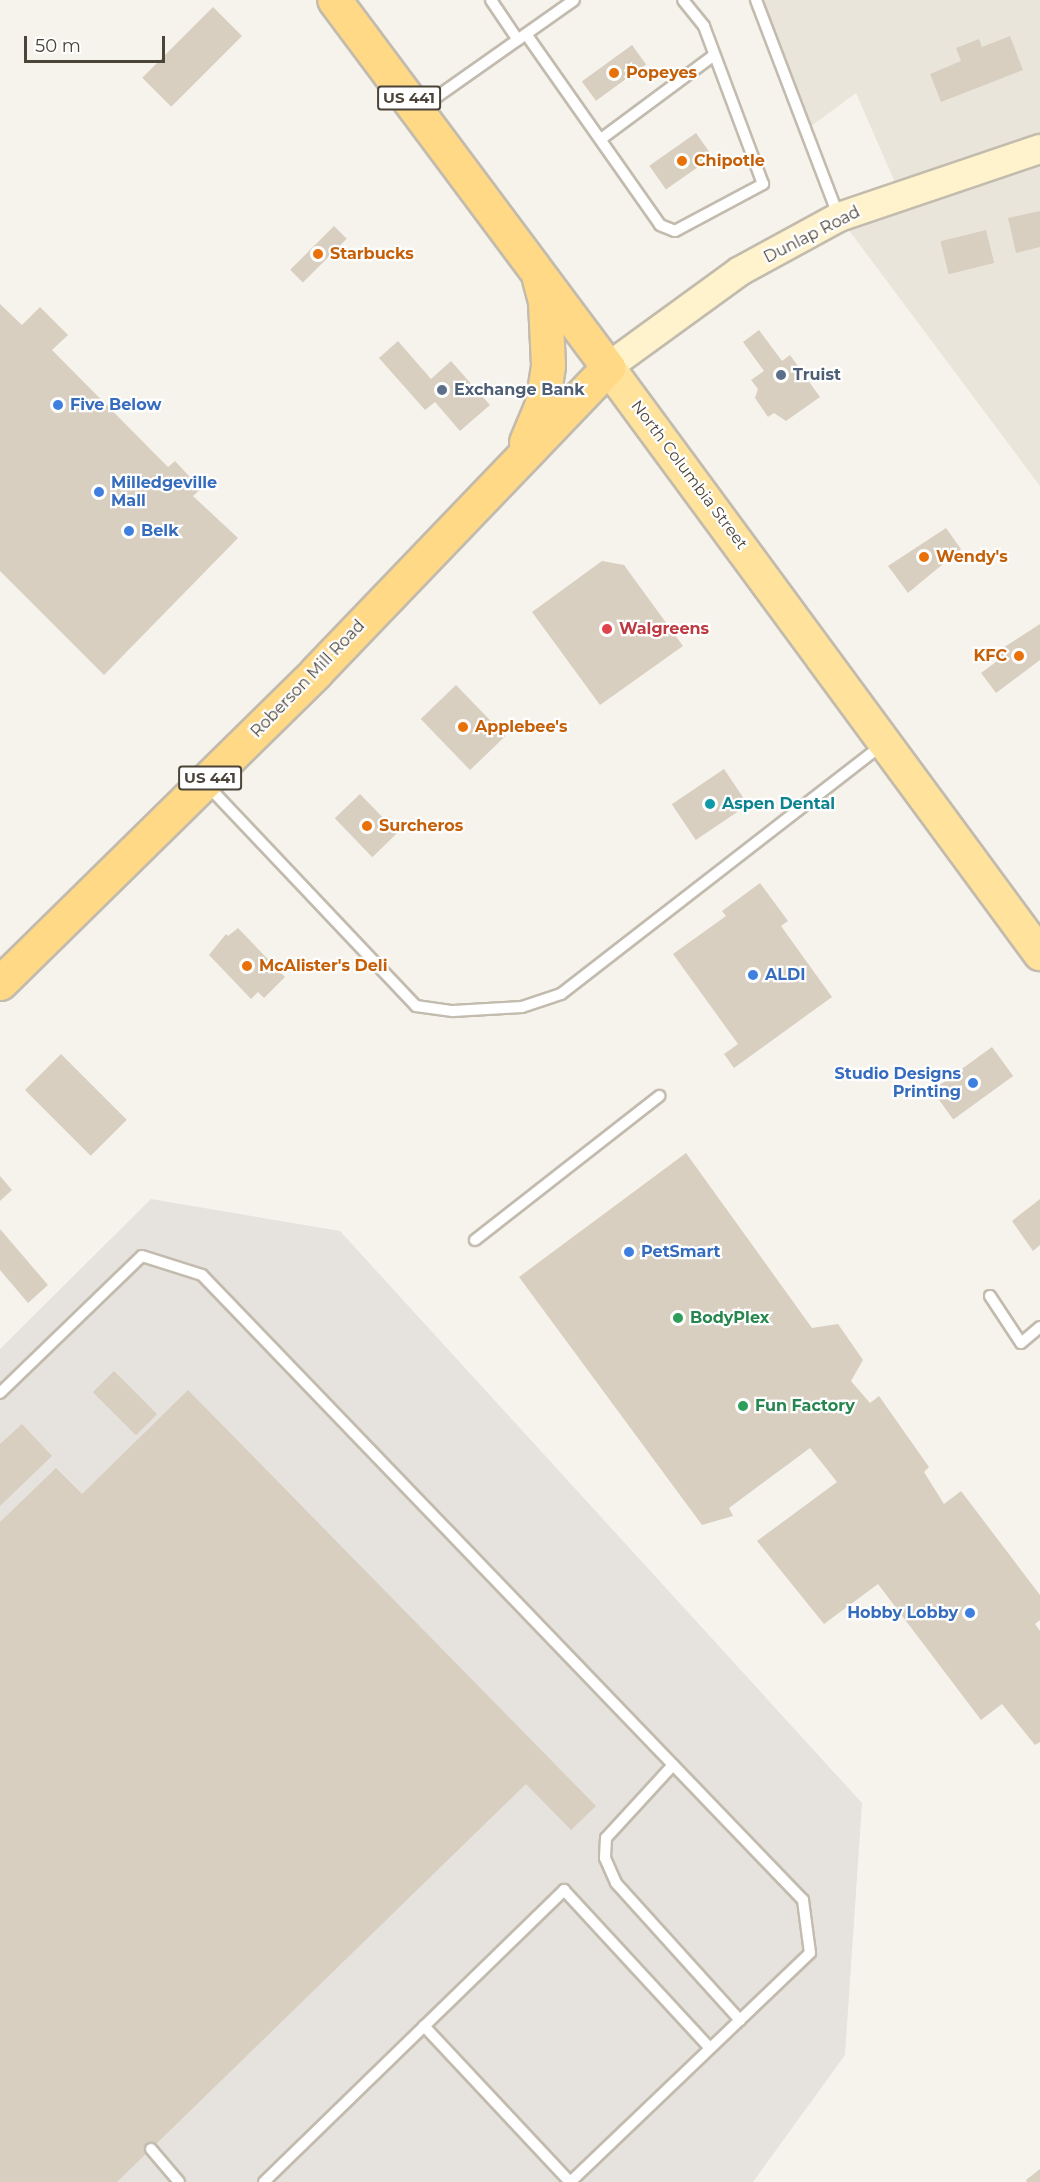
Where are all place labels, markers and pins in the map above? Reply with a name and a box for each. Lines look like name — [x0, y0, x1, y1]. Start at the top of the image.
place label: Popeyes — [626, 63, 697, 83]
marker: Popeyes — [607, 66, 621, 80]
place label: Chipotle — [694, 151, 765, 171]
marker: Chipotle — [675, 154, 689, 168]
place label: Starbucks — [330, 244, 414, 264]
marker: Starbucks — [311, 247, 325, 261]
place label: Truist — [793, 365, 841, 385]
marker: Truist — [774, 368, 788, 382]
place label: Exchange Bank — [454, 380, 585, 400]
marker: Exchange Bank — [435, 383, 449, 397]
place label: Five Below — [70, 395, 161, 415]
marker: Five Below — [51, 398, 65, 412]
place label: Milledgeville Mall — [111, 473, 217, 511]
marker: Milledgeville Mall — [92, 485, 106, 499]
place label: Belk — [141, 521, 179, 541]
marker: Belk — [122, 524, 136, 538]
place label: Wendy's — [936, 547, 1008, 567]
marker: Wendy's — [917, 550, 931, 564]
place label: Walgreens — [619, 619, 709, 639]
marker: Walgreens — [600, 622, 614, 636]
place label: KFC — [973, 646, 1007, 666]
marker: KFC — [1012, 649, 1026, 663]
place label: Applebee's — [475, 717, 567, 737]
marker: Applebee's — [456, 720, 470, 734]
place label: Aspen Dental — [722, 794, 835, 814]
marker: Aspen Dental — [703, 797, 717, 811]
place label: Surcheros — [379, 816, 463, 836]
marker: Surcheros — [360, 819, 374, 833]
place label: McAlister's Deli — [259, 956, 387, 976]
marker: McAlister's Deli — [240, 959, 254, 973]
place label: ALDI — [765, 965, 805, 985]
marker: ALDI — [746, 968, 760, 982]
place label: Studio Designs Printing — [835, 1064, 961, 1102]
marker: Studio Designs Printing — [966, 1076, 980, 1090]
place label: PetSmart — [641, 1242, 721, 1262]
marker: PetSmart — [622, 1245, 636, 1259]
place label: BodyPlex — [690, 1308, 769, 1328]
marker: BodyPlex — [671, 1311, 685, 1325]
place label: Fun Factory — [755, 1396, 855, 1416]
marker: Fun Factory — [736, 1399, 750, 1413]
place label: Hobby Lobby — [847, 1603, 958, 1623]
marker: Hobby Lobby — [963, 1606, 977, 1620]

